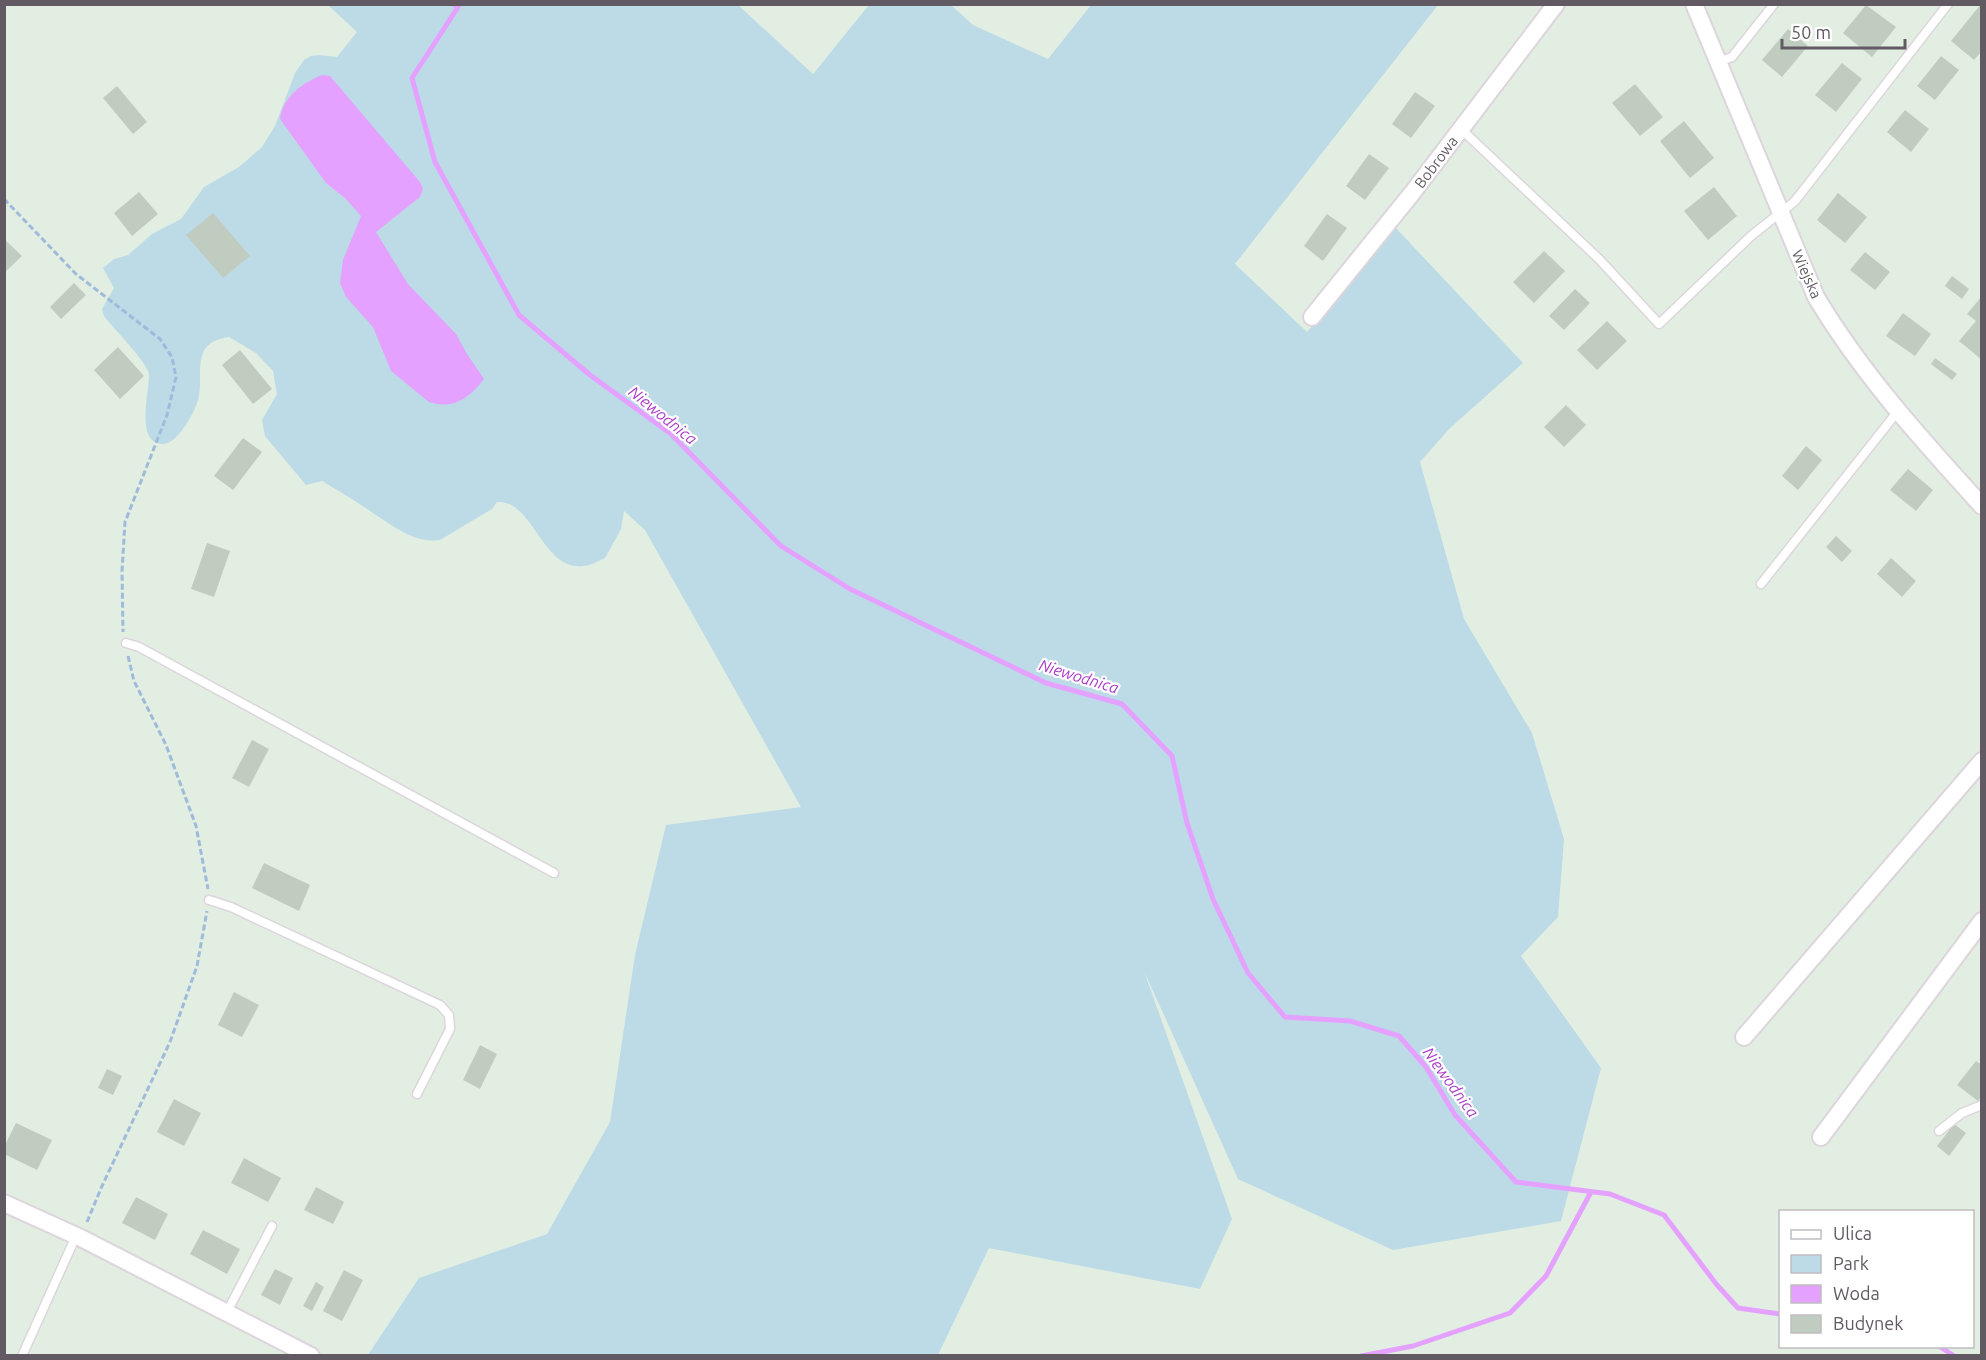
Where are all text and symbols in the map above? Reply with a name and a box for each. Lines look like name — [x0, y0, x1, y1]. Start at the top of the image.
scale bar — [1782, 12, 1905, 50]
text: 50 m — [1791, 22, 1831, 42]
street label: Bobrowa — [1411, 133, 1461, 191]
street label: Wiejska — [1789, 247, 1825, 301]
water label: Niewodnica — [625, 382, 701, 448]
water label: Niewodnica — [1037, 655, 1121, 697]
water label: Niewodnica — [1420, 1044, 1483, 1121]
legend — [1779, 1210, 1974, 1348]
text: Ulica — [1833, 1223, 1872, 1243]
text: Park — [1833, 1253, 1869, 1273]
text: Woda — [1833, 1283, 1880, 1303]
text: Budynek — [1833, 1313, 1903, 1333]

